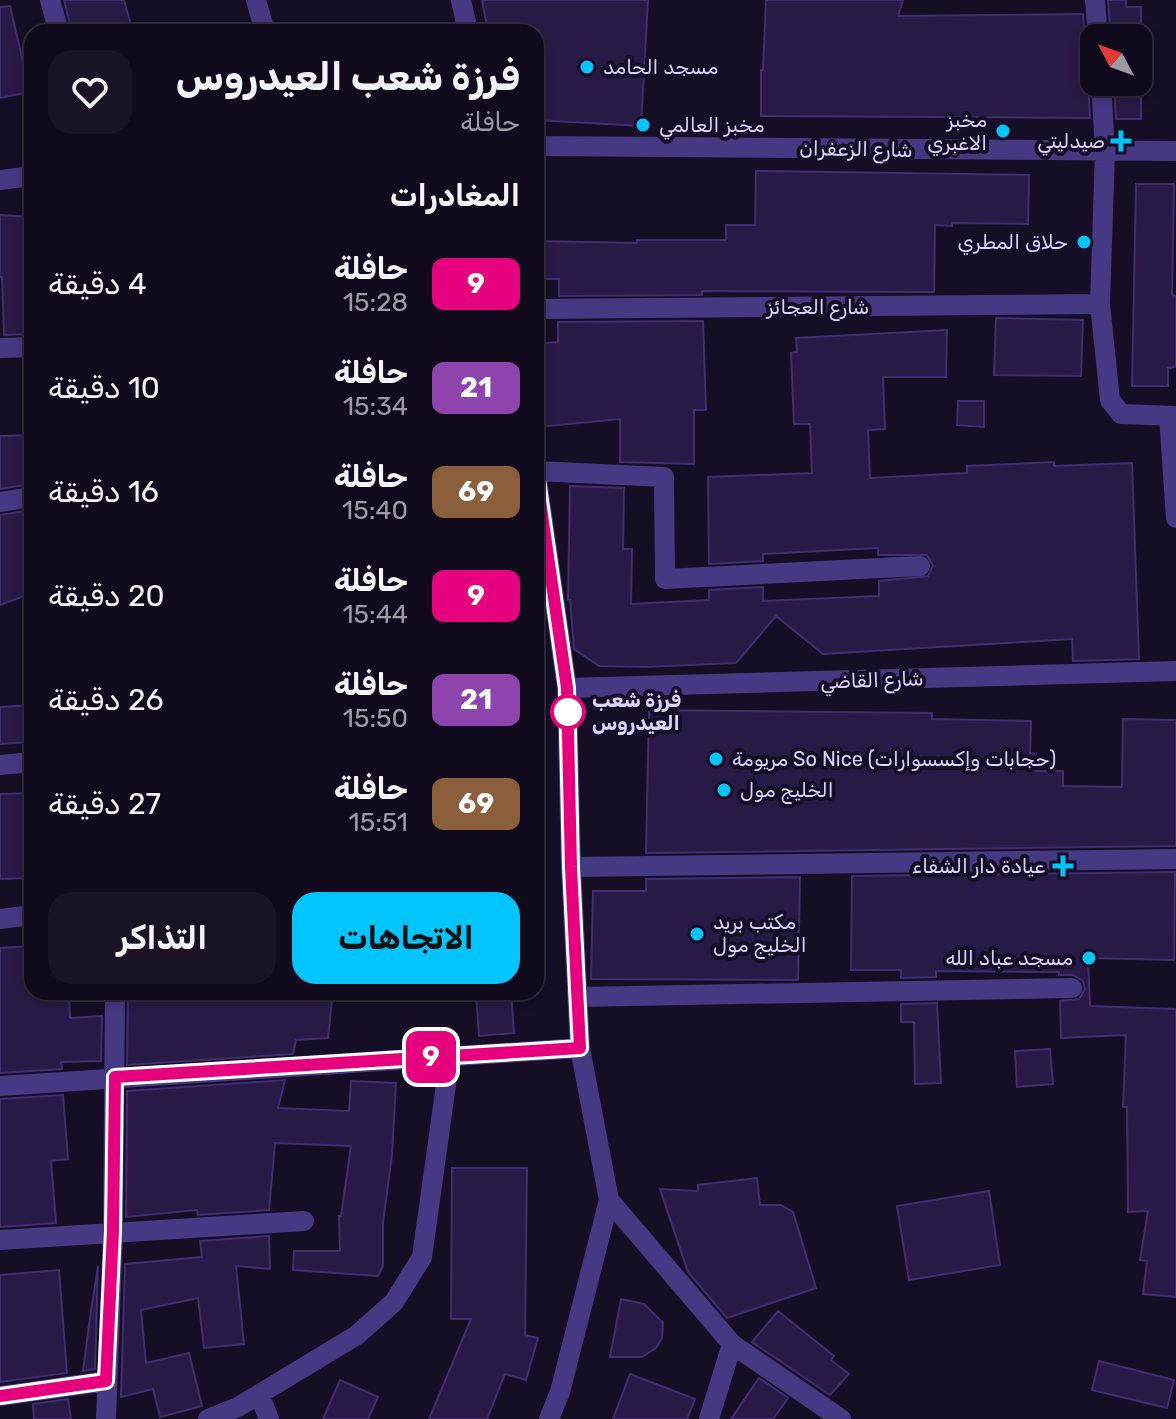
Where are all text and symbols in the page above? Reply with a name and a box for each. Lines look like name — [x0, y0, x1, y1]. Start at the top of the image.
north arrow — [1080, 24, 1152, 96]
map controls — [1080, 24, 1152, 96]
button: heart — [48, 50, 132, 134]
text: فرزة شعب العيدروس — [176, 54, 520, 100]
place label: مسجد الحامد — [603, 55, 718, 79]
marker: مسجد الحامد — [578, 58, 596, 76]
text: حافلة — [460, 107, 520, 138]
place label: مخبز الاغبري — [927, 108, 987, 157]
place label: مخبز العالمي — [659, 113, 764, 140]
marker: مخبز العالمي — [634, 116, 652, 134]
marker: مخبز الاغبري — [994, 122, 1012, 140]
place label: صيدليتي — [1037, 129, 1105, 156]
marker: صيدليتي — [1112, 132, 1130, 150]
street label: شارع الزعفران — [799, 136, 913, 164]
text: المغادرات — [390, 178, 520, 214]
place label: حلاق المطري — [958, 230, 1068, 256]
marker: حلاق المطري — [1075, 233, 1093, 251]
text: حافلة — [334, 251, 408, 287]
text: 4 دقيقة — [48, 266, 147, 302]
text: 9 — [467, 267, 485, 300]
text: 15:28 — [343, 287, 408, 318]
street label: شارع العجائز — [766, 295, 869, 321]
text: حافلة — [334, 355, 408, 391]
text: 10 دقيقة — [48, 370, 160, 406]
text: 21 — [460, 371, 492, 404]
text: 15:34 — [343, 391, 408, 422]
text: حافلة — [334, 459, 408, 495]
text: 16 دقيقة — [48, 474, 159, 510]
text: 69 — [458, 475, 494, 508]
text: 15:40 — [342, 495, 408, 526]
text: حافلة — [334, 563, 408, 599]
text: 20 دقيقة — [48, 578, 165, 614]
text: 9 — [467, 579, 485, 612]
text: 15:44 — [342, 599, 408, 630]
street label: شارع القاضي — [820, 666, 924, 697]
text: حافلة — [334, 667, 408, 703]
text: 26 دقيقة — [48, 682, 164, 718]
text: 21 — [460, 683, 492, 716]
place label: فرزة شعب العيدروس — [592, 688, 681, 735]
marker: فرزة شعب العيدروس — [551, 695, 585, 729]
text: 15:50 — [343, 703, 408, 734]
place label: مريومة So Nice (حجابات وإكسسوارات) — [732, 747, 1056, 771]
marker: مريومة So Nice (حجابات وإكسسوارات) — [707, 750, 725, 768]
text: حافلة — [334, 771, 408, 807]
place label: الخليج مول — [740, 778, 834, 804]
marker: الخليج مول — [715, 781, 733, 799]
text: 27 دقيقة — [48, 786, 161, 822]
text: 69 — [458, 787, 494, 820]
text: 15:51 — [349, 807, 408, 838]
place label: عيادة دار الشفاء — [912, 854, 1045, 878]
marker: عيادة دار الشفاء — [1052, 855, 1074, 877]
button: التذاكر — [48, 892, 276, 984]
button: الاتجاهات — [292, 892, 520, 984]
place label: مكتب بريد الخليج مول — [713, 910, 807, 959]
marker: مكتب بريد الخليج مول — [688, 925, 706, 943]
place label: مسجد عباد الله — [946, 946, 1073, 970]
marker: مسجد عباد الله — [1080, 949, 1098, 967]
line badge: 9 — [405, 1031, 457, 1083]
text: 9 — [422, 1040, 440, 1073]

